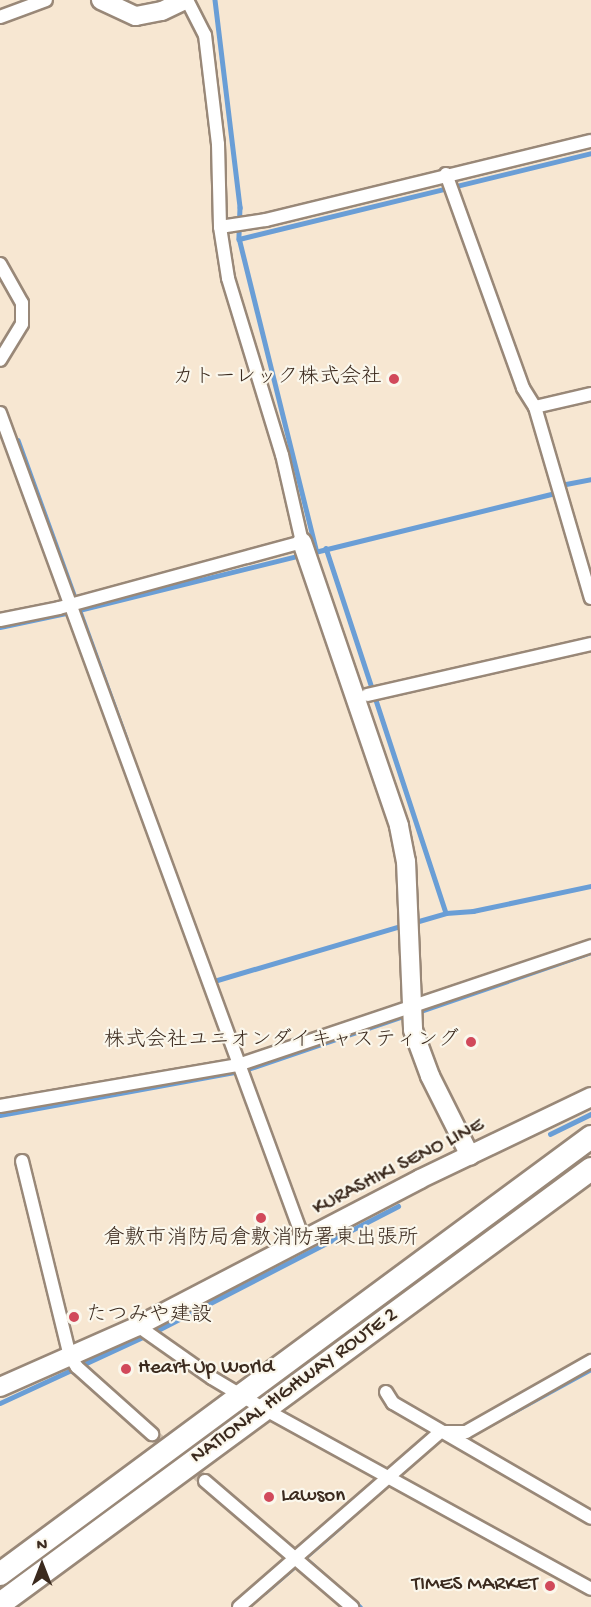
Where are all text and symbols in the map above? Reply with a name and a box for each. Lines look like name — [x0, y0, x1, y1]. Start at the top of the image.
place label: カトーレック株式会社 — [172, 366, 382, 392]
marker: カトーレック株式会社 — [387, 372, 401, 386]
place label: 株式会社ユニオンダイキャスティング — [102, 1029, 459, 1055]
marker: 株式会社ユニオンダイキャスティング — [464, 1035, 478, 1049]
street label: KURASHIKI SENO LINE — [309, 1114, 489, 1222]
marker: 倉敷市消防局倉敷消防署東出張所 — [254, 1211, 268, 1225]
place label: 倉敷市消防局倉敷消防署東出張所 — [104, 1227, 418, 1253]
street label: NATIONAL HIGHWAY ROUTE 2 — [186, 1303, 404, 1471]
place label: たつみや建設 — [86, 1304, 212, 1330]
marker: たつみや建設 — [67, 1310, 81, 1324]
place label: Heart Up World — [138, 1356, 274, 1382]
marker: Heart Up World — [119, 1362, 133, 1376]
place label: Lawson — [281, 1484, 345, 1510]
marker: Lawson — [262, 1490, 276, 1504]
north arrow — [12, 1535, 72, 1595]
text: N — [37, 1537, 47, 1556]
place label: TIMES MARKET — [412, 1573, 538, 1599]
marker: TIMES MARKET — [543, 1579, 557, 1593]

